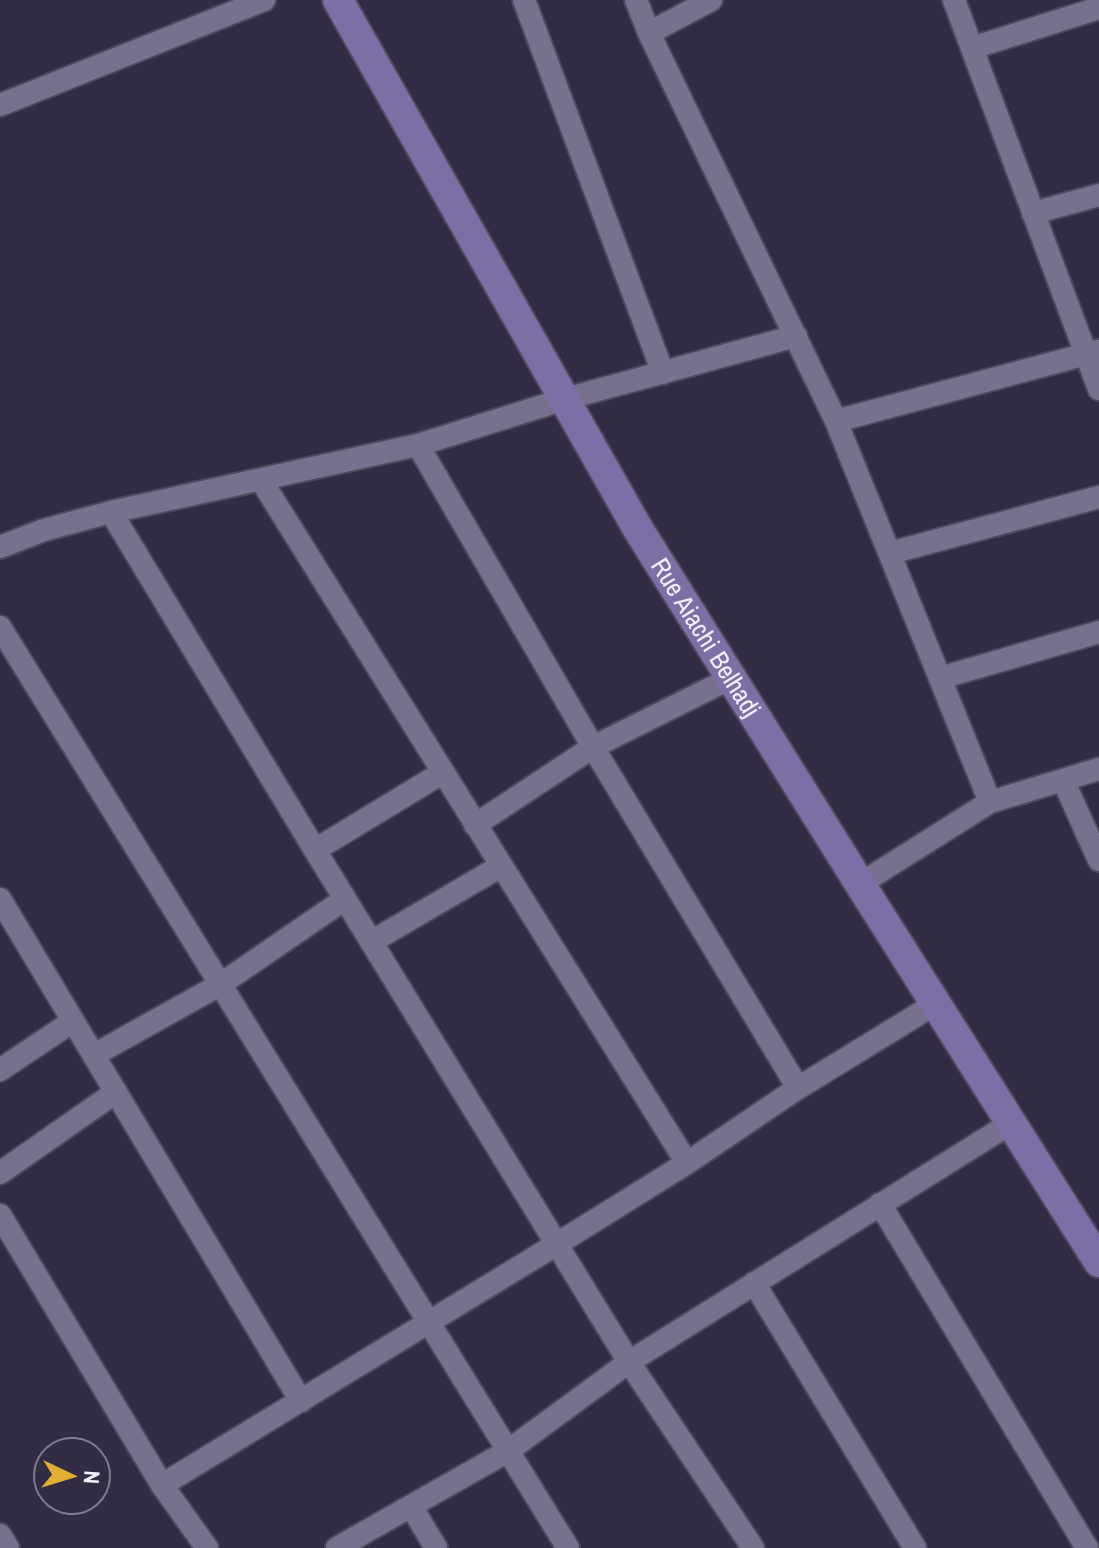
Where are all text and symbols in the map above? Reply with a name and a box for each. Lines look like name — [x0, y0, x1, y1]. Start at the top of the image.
street label: Rue Aiachi Belhadj — [643, 551, 769, 723]
north arrow — [32, 1436, 112, 1516]
text: N — [77, 1470, 107, 1485]

